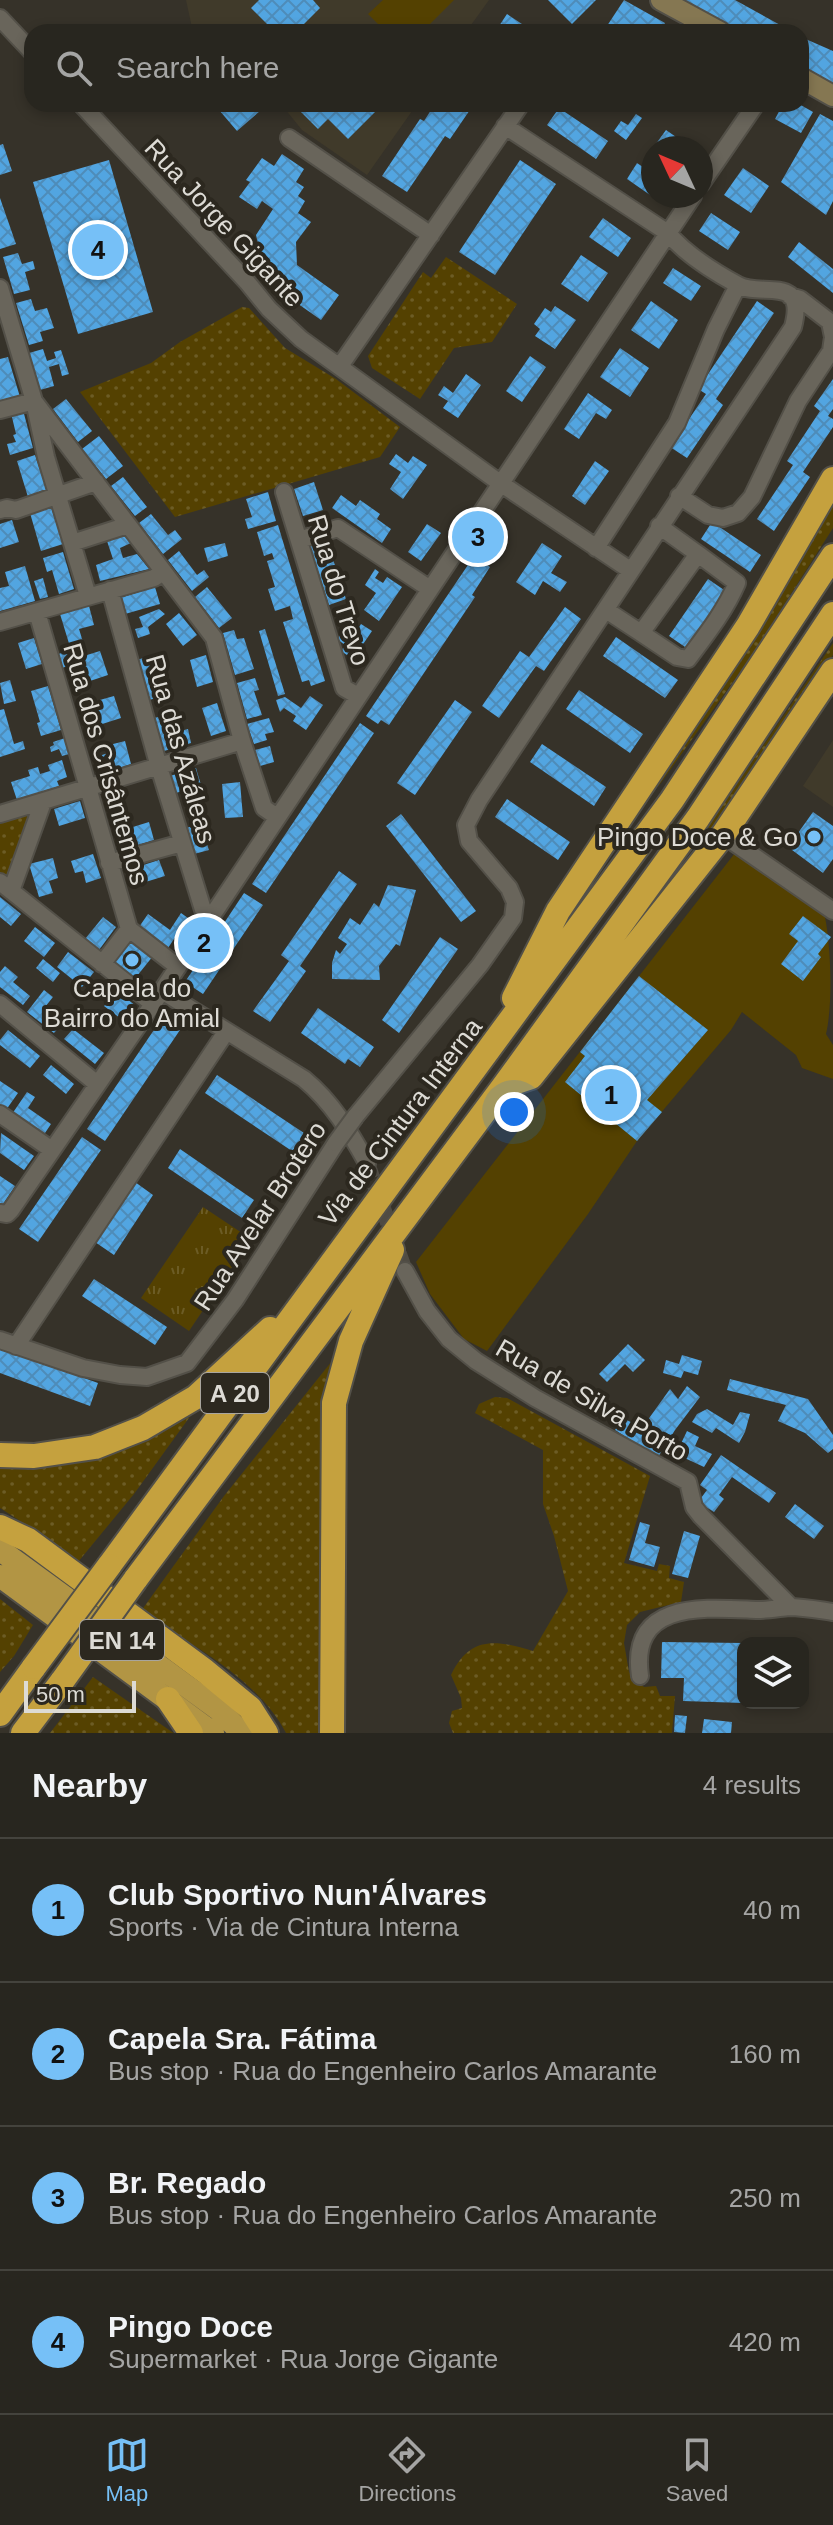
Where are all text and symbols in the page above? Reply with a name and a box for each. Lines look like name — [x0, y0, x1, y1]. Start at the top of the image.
search box — [24, 24, 809, 112]
icon: search — [52, 46, 96, 90]
text: Search here — [116, 51, 279, 84]
street label: Rua Jorge Gigante — [139, 133, 309, 313]
north arrow — [641, 136, 713, 208]
pin: 4 — [72, 220, 124, 280]
pin: 3 — [452, 507, 504, 567]
street label: Rua do Trevo — [302, 511, 376, 669]
street label: Rua dos Crisântemos — [57, 640, 155, 888]
street label: Rua das Azáleas — [140, 651, 222, 847]
place label: Pingo Doce & Go — [597, 822, 798, 852]
marker: Pingo Doce & Go — [805, 828, 823, 846]
pin: 2 — [178, 913, 230, 973]
marker: Capela do Bairro do Amial — [123, 951, 141, 969]
place label: Capela do Bairro do Amial — [44, 973, 220, 1033]
street label: Via de Cintura Interna — [312, 1012, 488, 1232]
pin: 1 — [585, 1065, 637, 1125]
your location — [494, 1092, 534, 1132]
street label: Rua Avelar Brotero — [188, 1116, 332, 1316]
street label: Rua de Silva Porto — [491, 1333, 693, 1467]
road number: A 20 — [201, 1373, 269, 1413]
road number: EN 14 — [80, 1620, 164, 1660]
map controls — [737, 1637, 809, 1709]
button: layers — [737, 1637, 809, 1709]
scale bar — [24, 1677, 136, 1713]
text: 50 m — [36, 1682, 85, 1707]
text: Nearby — [32, 1766, 147, 1804]
text: 4 results — [703, 1770, 801, 1800]
text: Club Sportivo Nun'Álvares — [108, 1878, 487, 1911]
text: 1 — [51, 1895, 65, 1925]
text: 40 m — [743, 1895, 801, 1925]
text: Sports · Via de Cintura Interna — [108, 1912, 459, 1942]
text: Capela Sra. Fátima — [108, 2022, 376, 2055]
text: 2 — [51, 2039, 65, 2069]
text: 160 m — [729, 2039, 801, 2069]
text: Bus stop · Rua do Engenheiro Carlos Amarante — [108, 2056, 657, 2086]
text: Br. Regado — [108, 2166, 266, 2199]
text: 3 — [51, 2183, 65, 2213]
text: 250 m — [729, 2183, 801, 2213]
text: Bus stop · Rua do Engenheiro Carlos Amarante — [108, 2200, 657, 2230]
text: Pingo Doce — [108, 2310, 273, 2343]
text: 4 — [51, 2327, 65, 2357]
text: 420 m — [729, 2327, 801, 2357]
text: Supermarket · Rua Jorge Gigante — [108, 2344, 498, 2374]
tab: Map — [105, 2433, 149, 2507]
tab: Directions — [358, 2433, 456, 2507]
tab: Saved — [666, 2433, 728, 2507]

